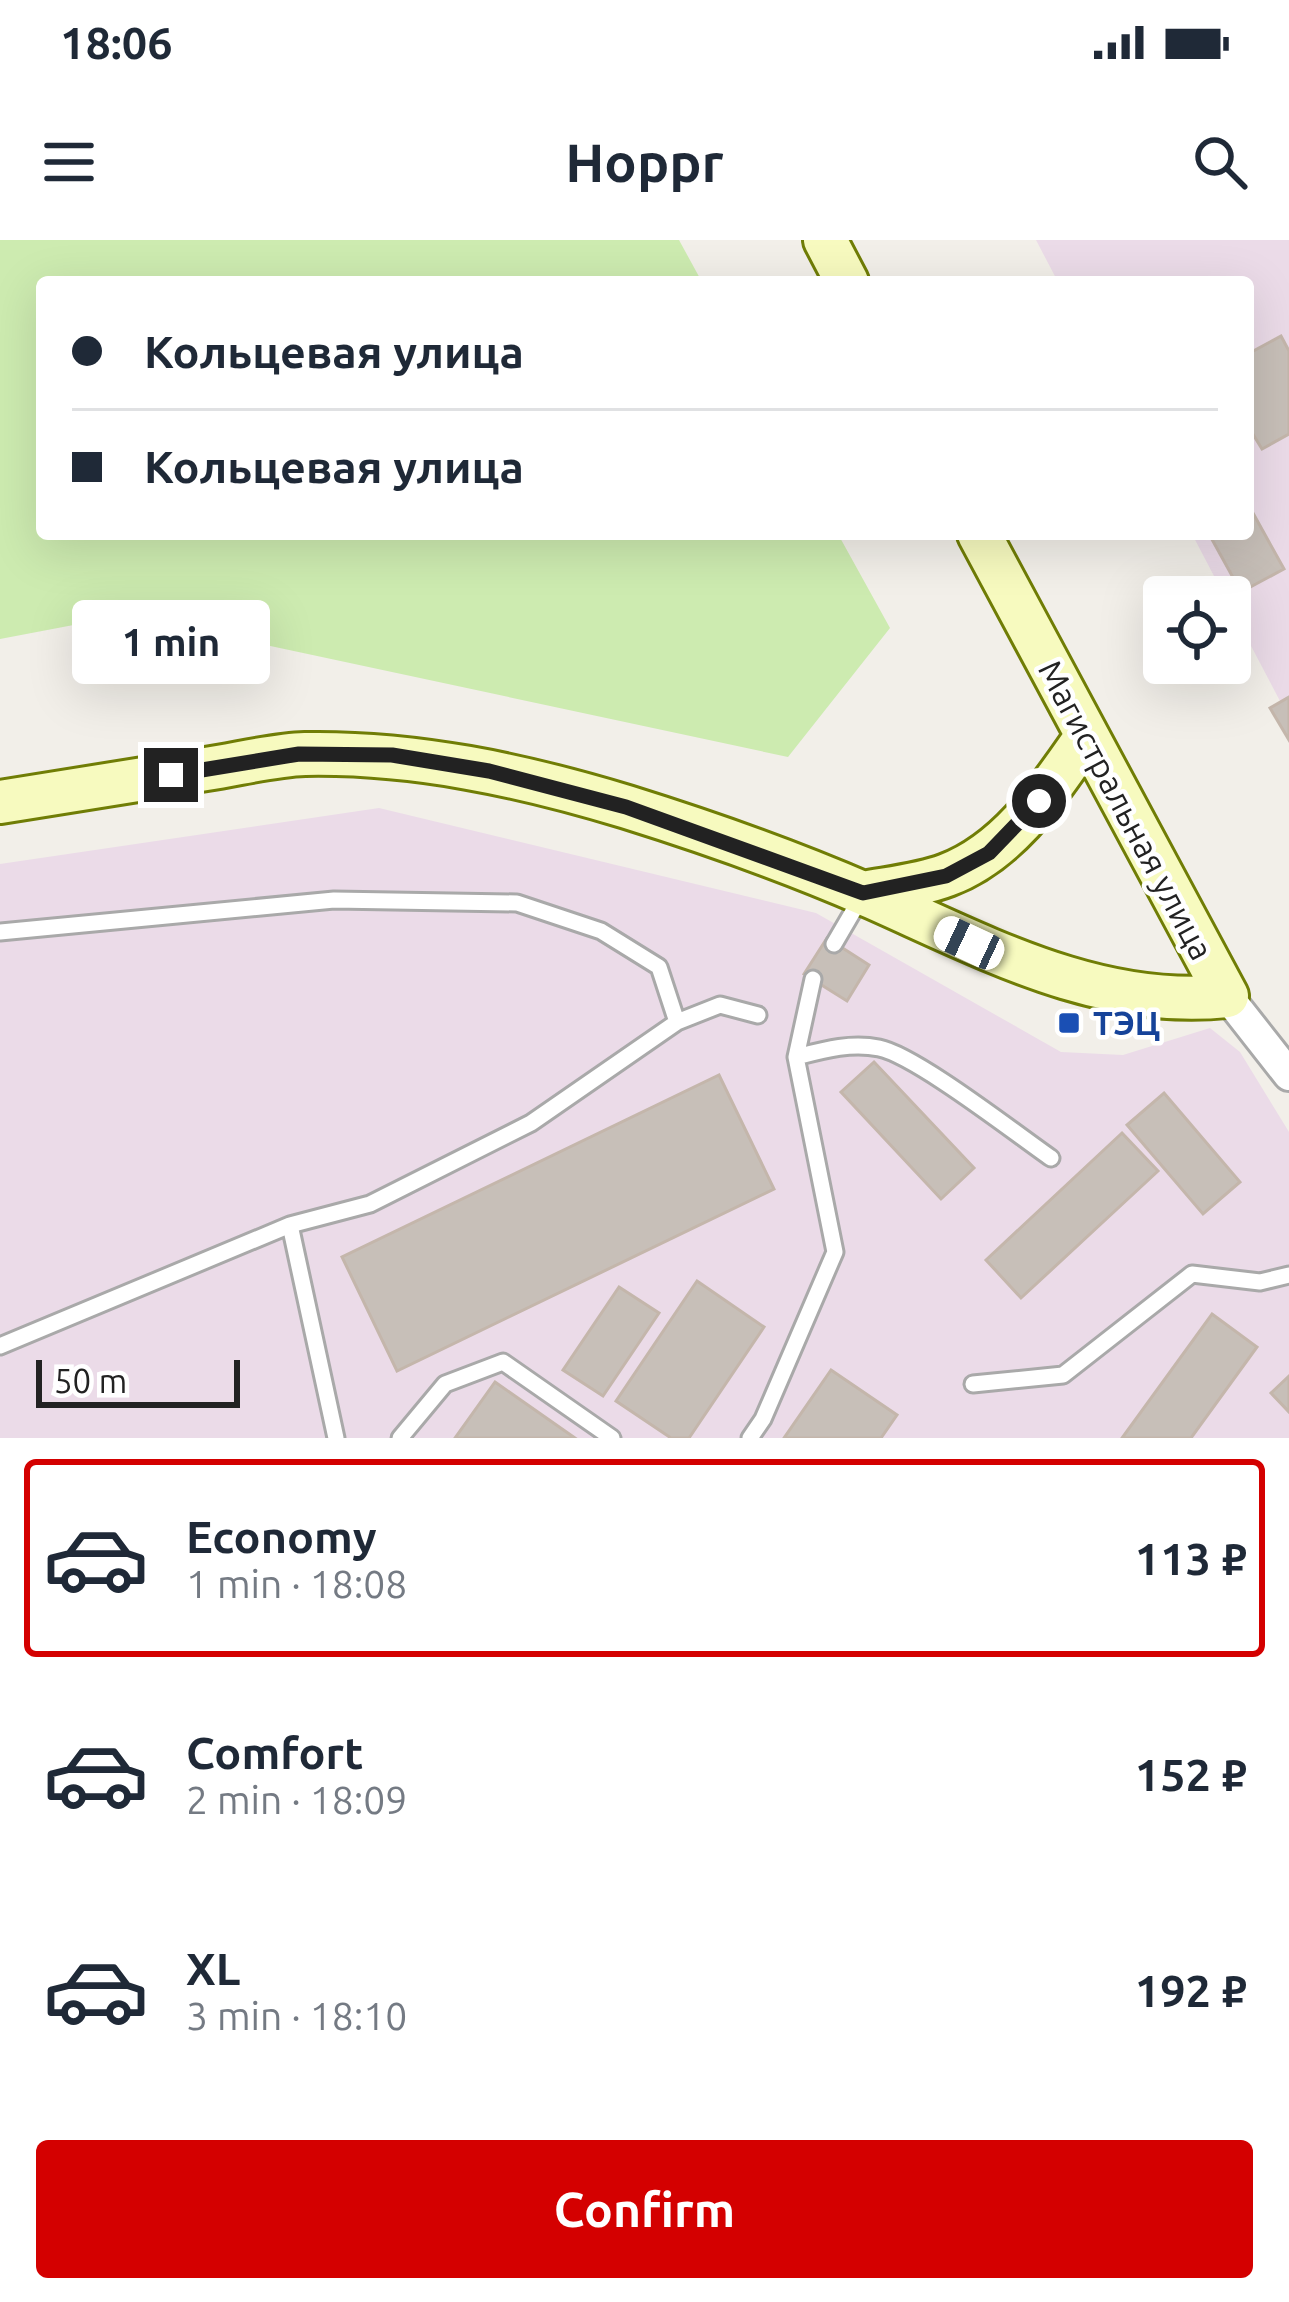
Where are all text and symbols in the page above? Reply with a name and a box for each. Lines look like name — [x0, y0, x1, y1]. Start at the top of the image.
text: 18:06 — [60, 17, 173, 68]
icon: menu — [36, 129, 102, 195]
icon: search — [1187, 129, 1253, 195]
text: Hoppr — [565, 132, 724, 192]
text: Кольцевая улица — [144, 326, 524, 377]
text: Кольцевая улица — [144, 441, 524, 492]
map controls — [1143, 576, 1251, 684]
button: locate — [1143, 576, 1251, 684]
callout: 1 min — [72, 601, 270, 685]
text: 1 min — [122, 620, 220, 663]
street label: Магистральная улица — [1032, 654, 1221, 966]
route end — [144, 748, 198, 802]
route start — [1012, 774, 1066, 828]
car — [929, 911, 1009, 975]
place label: ТЭЦ — [1093, 1004, 1160, 1041]
marker: ТЭЦ — [1056, 1010, 1082, 1036]
scale bar — [36, 1354, 240, 1407]
text: 50 m — [54, 1362, 127, 1399]
icon: car — [42, 1504, 150, 1612]
text: Economy — [186, 1511, 377, 1562]
text: 113 ₽ — [1135, 1533, 1247, 1584]
text: 1 min · 18:08 — [186, 1562, 407, 1605]
icon: car — [42, 1720, 150, 1828]
text: Comfort — [186, 1727, 363, 1778]
text: 152 ₽ — [1135, 1749, 1247, 1800]
text: 2 min · 18:09 — [186, 1778, 407, 1821]
icon: car — [42, 1936, 150, 2044]
text: XL — [186, 1943, 240, 1994]
text: 192 ₽ — [1135, 1965, 1247, 2016]
text: 3 min · 18:10 — [186, 1994, 407, 2037]
button: Confirm — [36, 2140, 1253, 2278]

